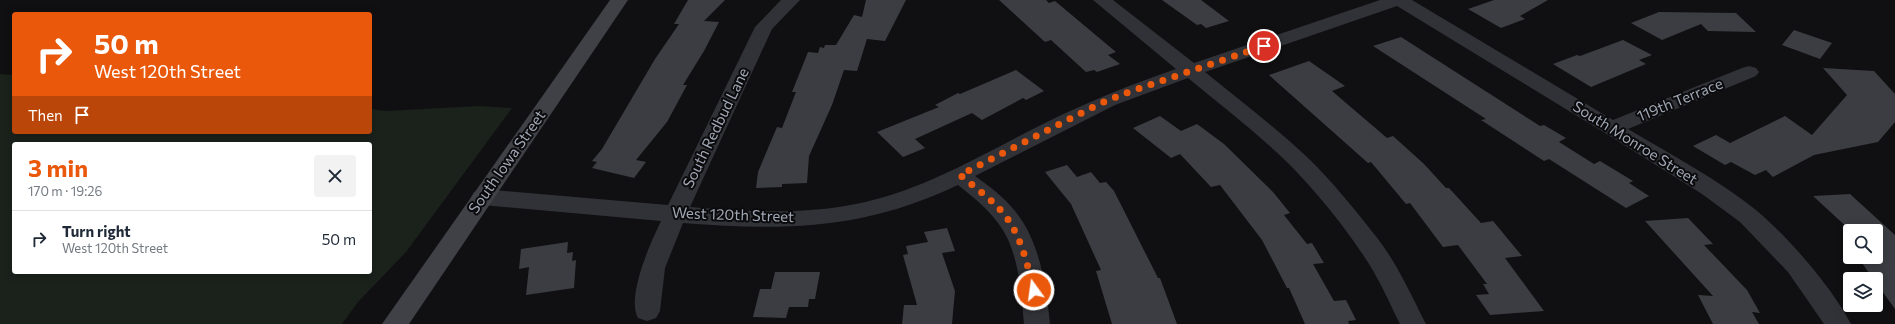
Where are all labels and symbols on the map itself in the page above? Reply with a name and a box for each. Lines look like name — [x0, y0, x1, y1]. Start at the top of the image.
pin — [1247, 29, 1281, 63]
street label: South Redbud Lane — [678, 64, 752, 191]
street label: 119th Terrace — [1634, 74, 1725, 124]
street label: South Monroe Street — [1570, 96, 1701, 188]
street label: South Iowa Street — [464, 106, 548, 216]
street label: West 120th Street — [672, 203, 795, 225]
position arrow — [1013, 269, 1055, 311]

